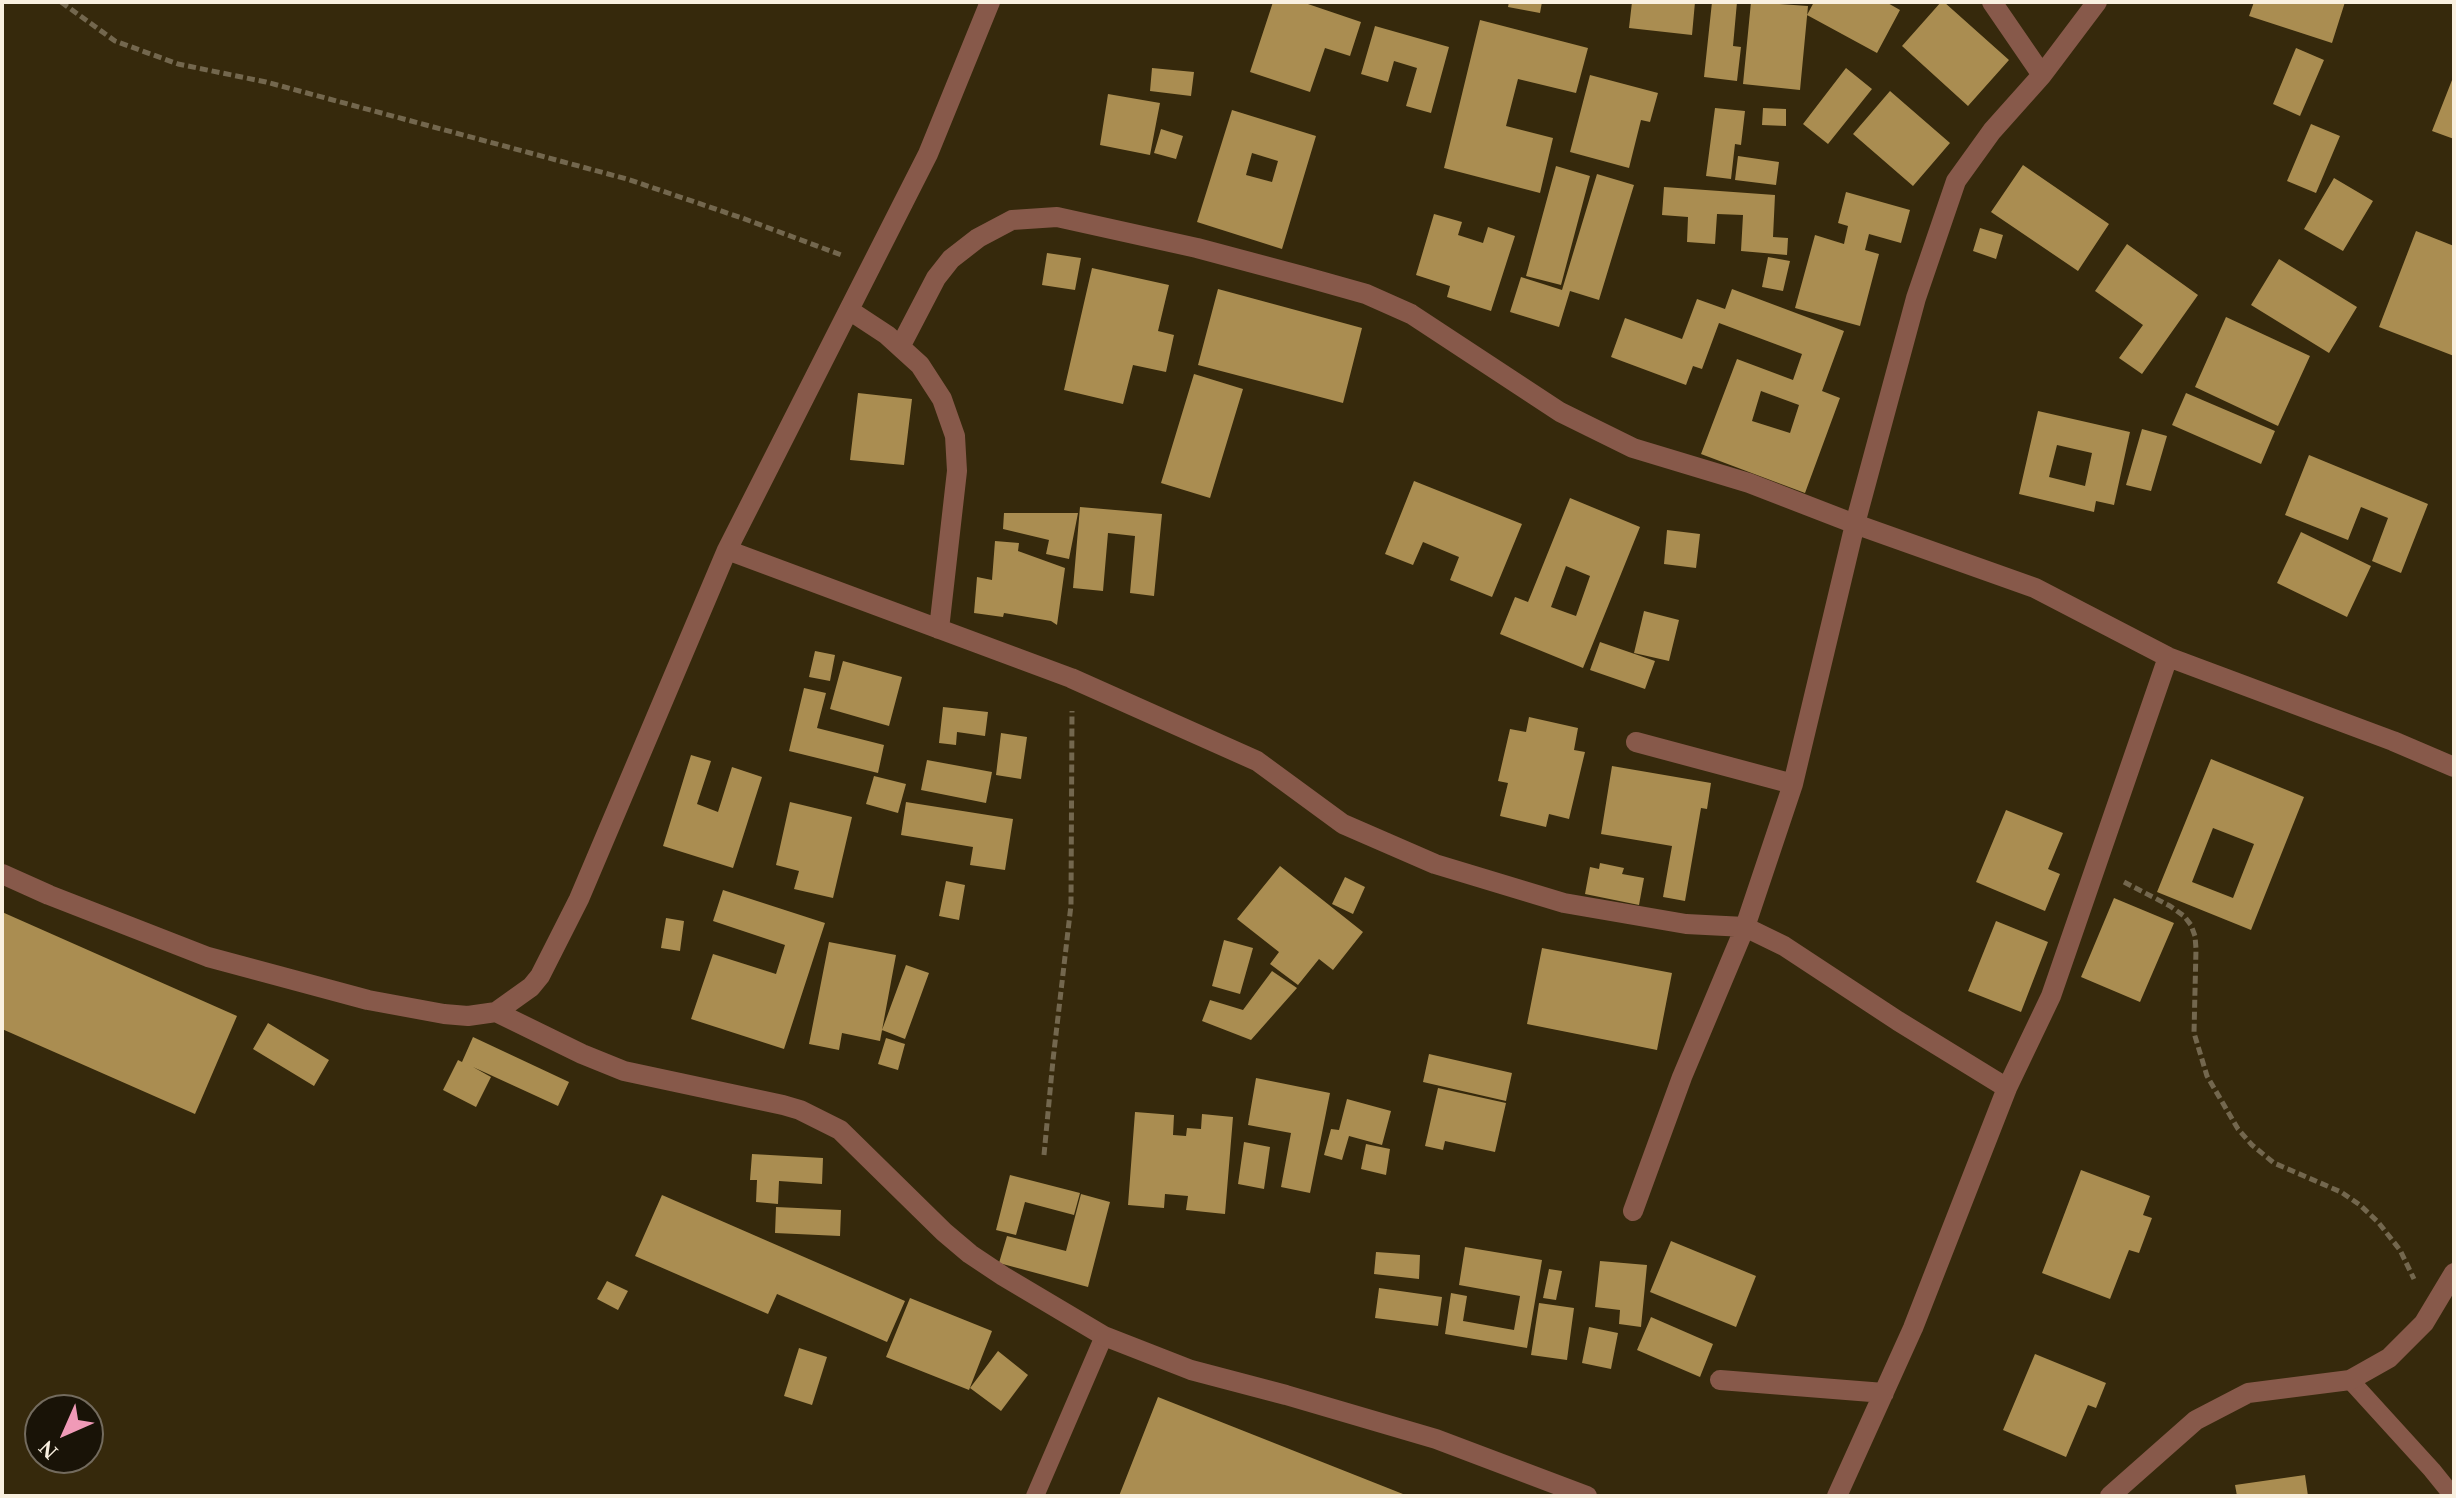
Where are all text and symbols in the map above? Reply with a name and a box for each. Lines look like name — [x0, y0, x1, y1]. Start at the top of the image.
north arrow — [24, 1394, 104, 1474]
text: N — [34, 1435, 63, 1464]

